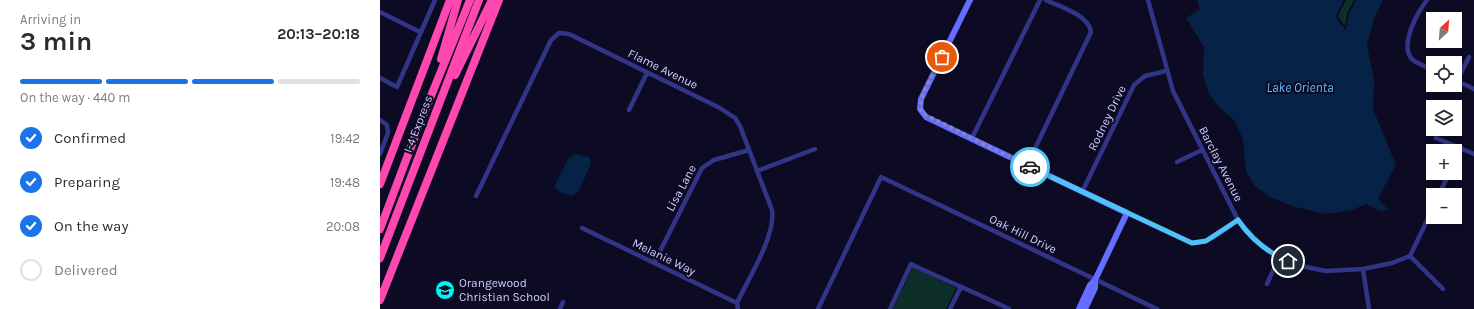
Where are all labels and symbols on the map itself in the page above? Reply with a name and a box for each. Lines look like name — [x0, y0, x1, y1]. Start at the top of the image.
north arrow — [1426, 12, 1462, 48]
pin — [925, 40, 959, 74]
street label: Flame Avenue — [626, 46, 700, 92]
water label: Lake Orienta — [1267, 80, 1334, 95]
street label: Rodney Drive — [1085, 83, 1129, 153]
street label: I-4 Express — [401, 93, 435, 155]
street label: Barclay Avenue — [1196, 124, 1246, 204]
courier — [1010, 147, 1050, 187]
street label: Lisa Lane — [663, 162, 699, 214]
street label: Oak Hill Drive — [987, 212, 1059, 256]
street label: Melanie Way — [630, 236, 698, 279]
pin — [1271, 244, 1305, 278]
place label: Orangewood Christian School — [459, 276, 550, 304]
school or university icon: Orangewood Christian School — [434, 279, 456, 301]

